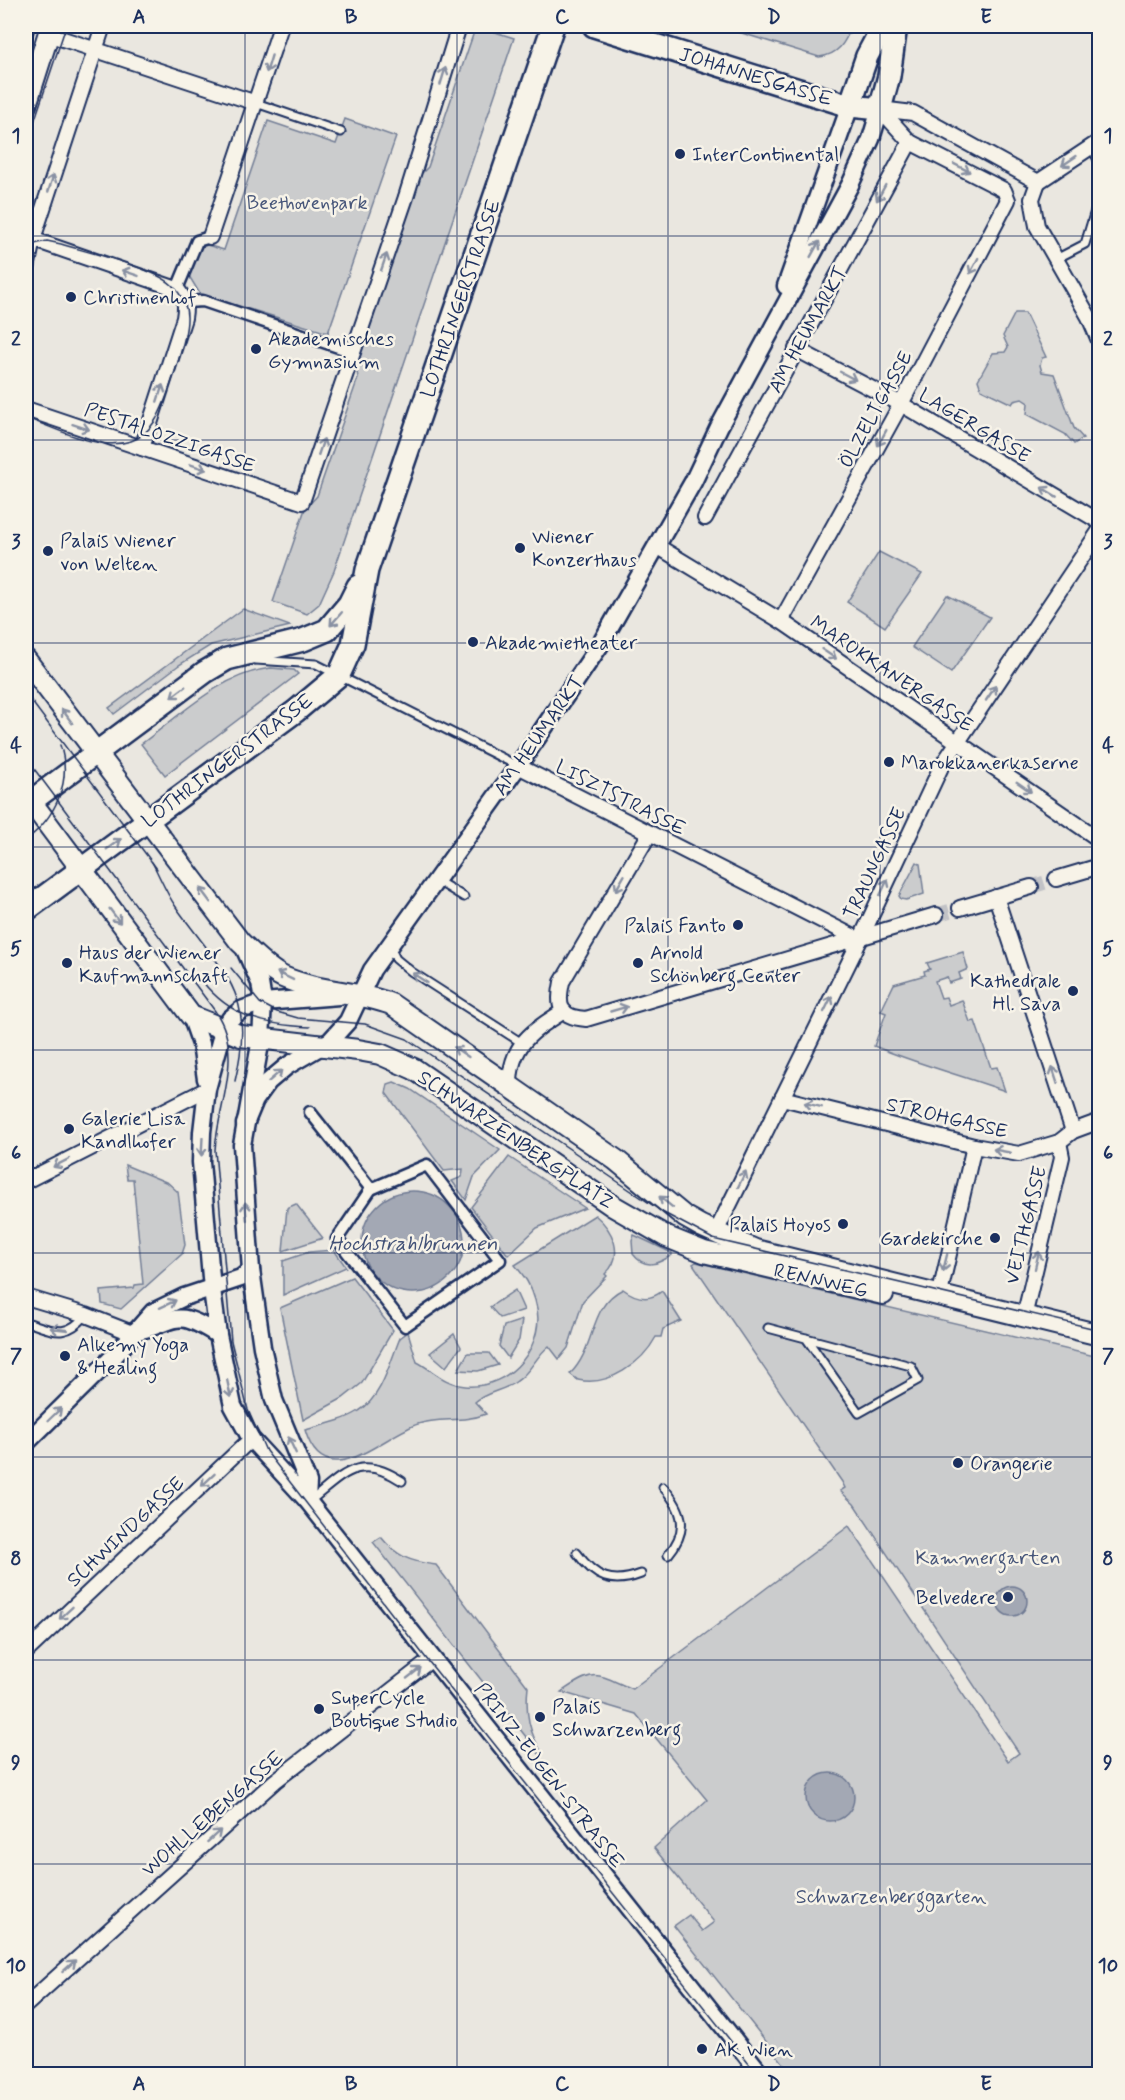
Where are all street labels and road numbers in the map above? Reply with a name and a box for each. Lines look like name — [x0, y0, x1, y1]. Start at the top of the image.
street label: JOHANNESGASSE — [676, 41, 836, 114]
street label: LOTHRINGERSTRASSE — [415, 196, 508, 401]
street label: AM HEUMARKT — [762, 261, 854, 398]
street label: ÖLZELTGASSE — [833, 346, 920, 473]
street label: LAGERGASSE — [913, 382, 1035, 470]
street label: PESTALOZZIGASSE — [81, 397, 258, 480]
street label: MAROKKANERGASSE — [804, 609, 978, 739]
street label: AM HEUMARKT — [488, 670, 591, 801]
street label: LOTHRINGERSTRASSE — [137, 688, 319, 835]
street label: LISZTSTRASSE — [551, 754, 690, 843]
street label: TRAUNGASSE — [838, 803, 913, 924]
street label: SCHWARZENBERGPLATZ — [412, 1065, 619, 1216]
street label: STROHGASSE — [883, 1091, 1010, 1146]
street label: VEITHGASSE — [999, 1163, 1054, 1287]
street label: RENNWEG — [771, 1258, 870, 1305]
street label: SCHWINDGASSE — [61, 1471, 191, 1594]
street label: PRINZ-EUGEN-STRASSE — [468, 1677, 630, 1874]
street label: WOHLLEBENGASSE — [136, 1745, 290, 1883]

